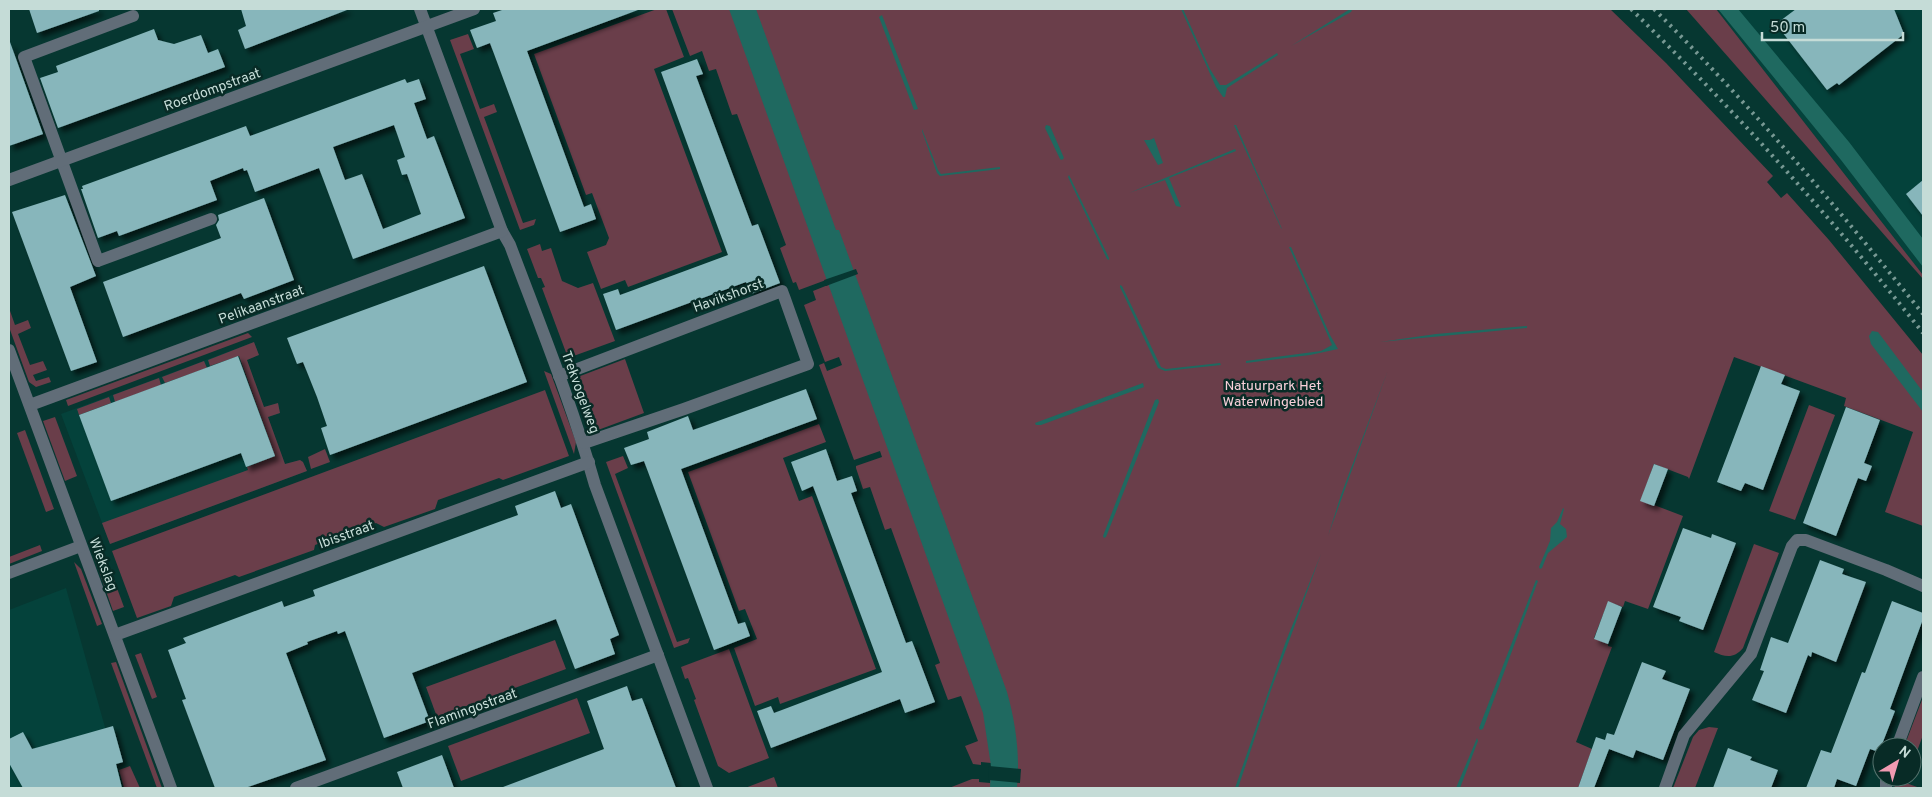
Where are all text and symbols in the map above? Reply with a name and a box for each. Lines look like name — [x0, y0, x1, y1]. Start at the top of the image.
scale bar — [1762, 10, 1903, 42]
text: 50 m — [1770, 19, 1805, 38]
street label: Roerdompstraat — [162, 65, 263, 116]
street label: Havikshorst — [691, 276, 766, 317]
street label: Pelikaanstraat — [216, 282, 307, 329]
street label: Trekvogelweg — [557, 349, 602, 436]
park label: Natuurpark Het Waterwingebied — [1223, 378, 1323, 411]
street label: Ibisstraat — [316, 517, 377, 553]
street label: Wiekslag — [85, 535, 121, 594]
street label: Flamingostraat — [425, 685, 520, 734]
north arrow — [1872, 737, 1922, 787]
text: N — [1895, 743, 1913, 763]

